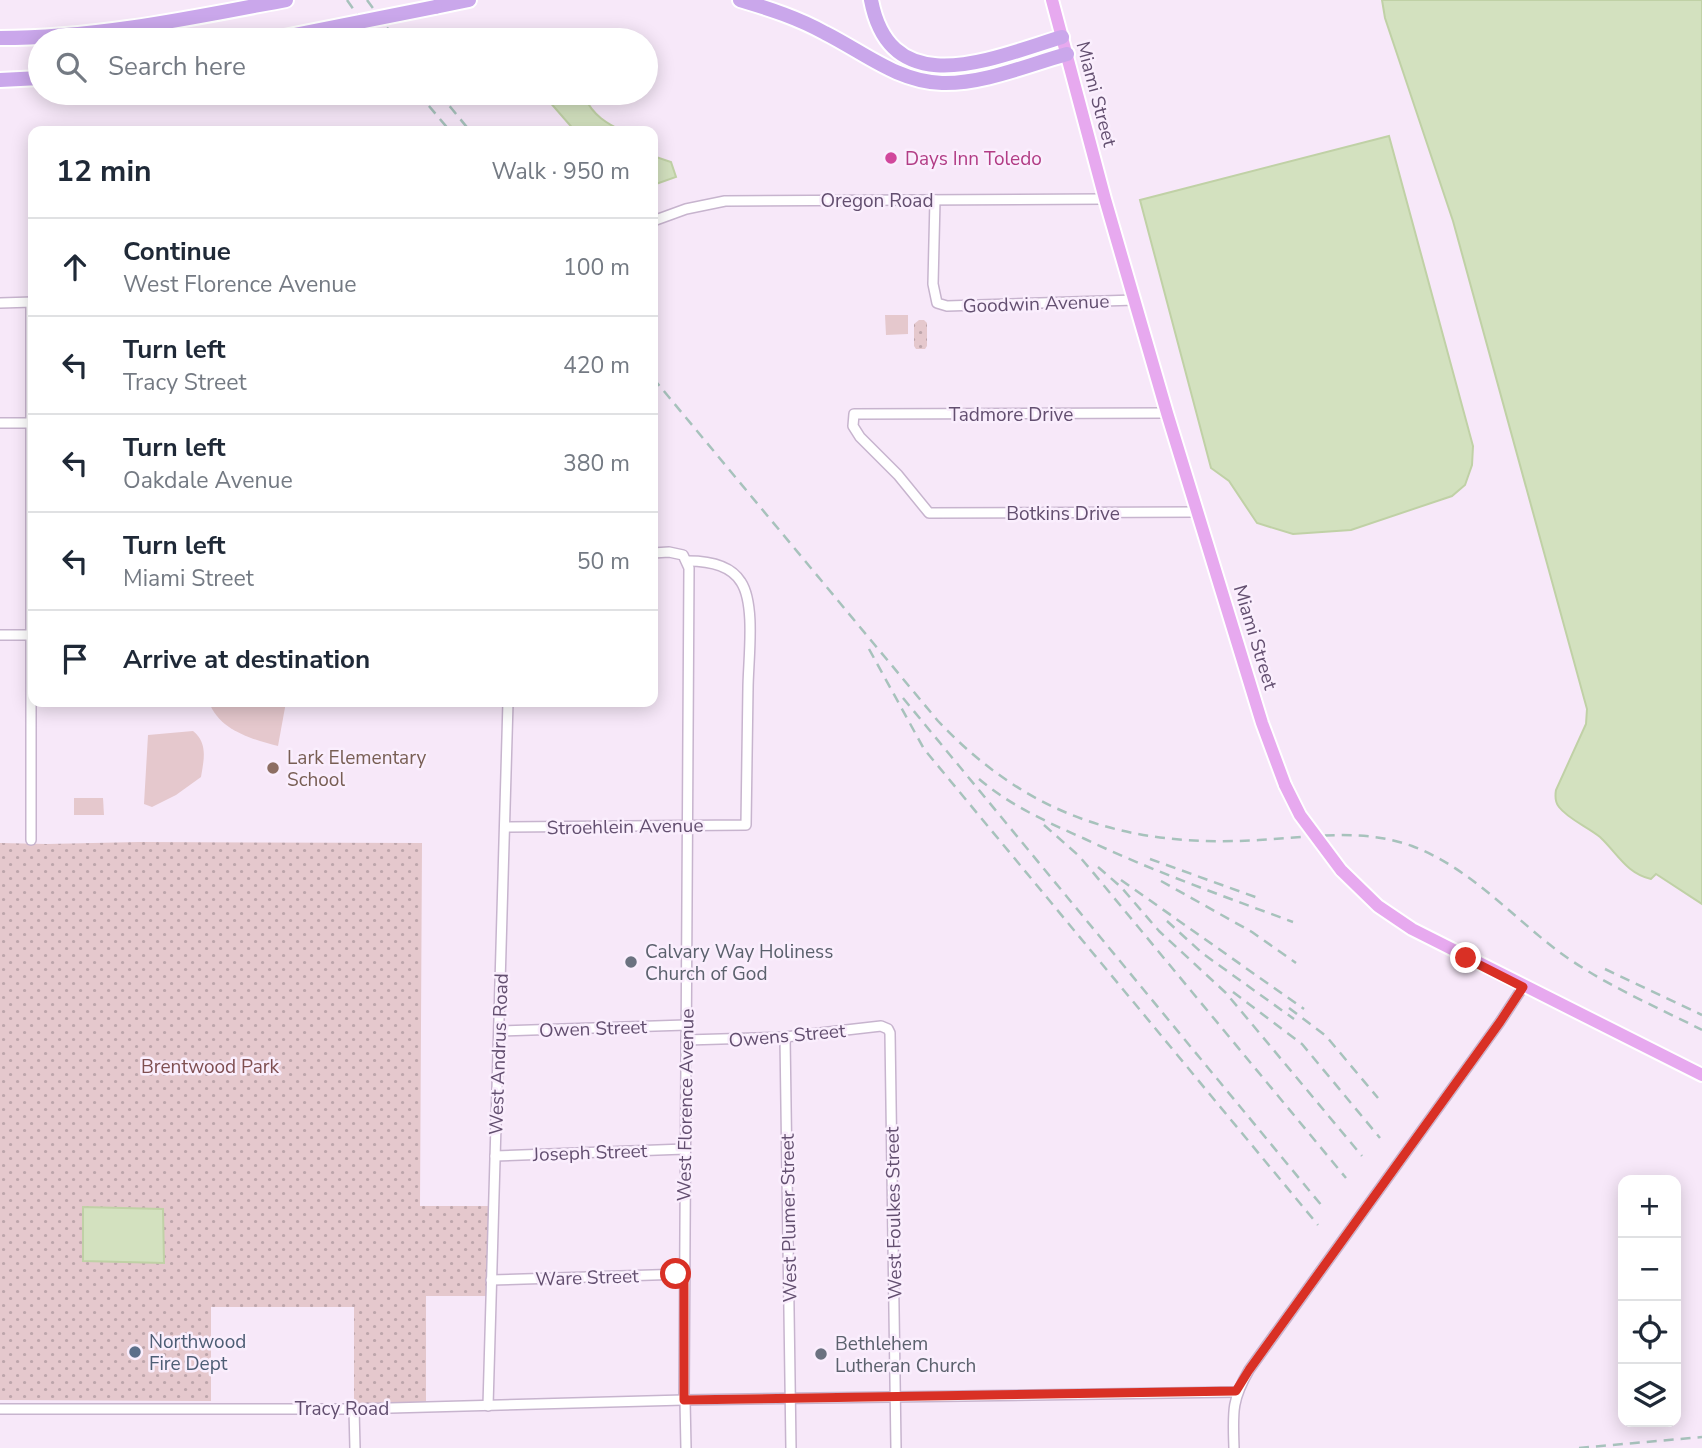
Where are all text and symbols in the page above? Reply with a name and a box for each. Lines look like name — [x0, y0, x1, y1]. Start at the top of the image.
search box — [28, 28, 658, 105]
street label: Miami Street — [1069, 39, 1123, 150]
icon: search — [52, 48, 90, 86]
text: Search here — [108, 49, 246, 84]
place label: Days Inn Toledo — [905, 146, 1042, 172]
marker: Days Inn Toledo — [883, 150, 899, 166]
text: 12 min — [56, 151, 152, 192]
text: Walk · 950 m — [491, 156, 630, 187]
street label: Oregon Road — [821, 188, 933, 214]
text: Continue — [123, 234, 231, 269]
icon: ahead — [56, 248, 94, 286]
text: 100 m — [563, 252, 630, 283]
text: West Florence Avenue — [123, 269, 356, 300]
street label: Goodwin Avenue — [962, 288, 1110, 320]
text: Turn left — [123, 332, 226, 367]
icon: left — [56, 346, 94, 384]
text: 420 m — [563, 350, 630, 381]
text: Tracy Street — [123, 367, 247, 398]
street label: Tadmore Drive — [949, 402, 1073, 428]
text: Turn left — [123, 430, 226, 465]
icon: left — [56, 444, 94, 482]
text: 380 m — [563, 448, 630, 479]
text: Oakdale Avenue — [123, 465, 293, 496]
street label: Botkins Drive — [1006, 501, 1120, 527]
text: Turn left — [123, 528, 226, 563]
icon: left — [56, 542, 94, 580]
text: 50 m — [577, 546, 630, 577]
text: Miami Street — [123, 563, 254, 594]
street label: Miami Street — [1227, 582, 1283, 693]
icon: arrive — [56, 640, 94, 678]
text: Arrive at destination — [123, 642, 370, 677]
place label: Lark Elementary School — [287, 745, 427, 793]
marker: Lark Elementary School — [265, 760, 281, 776]
street label: Stroehlein Avenue — [546, 813, 704, 841]
place label: Calvary Way Holiness Church of God — [645, 939, 833, 987]
route end — [1450, 942, 1481, 973]
marker: Calvary Way Holiness Church of God — [623, 954, 639, 970]
street label: West Andrus Road — [483, 973, 515, 1135]
street label: West Florence Avenue — [671, 1008, 701, 1202]
street label: Owen Street — [539, 1014, 648, 1044]
street label: Owens Street — [728, 1018, 847, 1054]
park label: Brentwood Park — [141, 1054, 280, 1080]
street label: West Foulkes Street — [879, 1126, 909, 1300]
street label: West Plumer Street — [775, 1133, 803, 1303]
street label: Joseph Street — [531, 1138, 648, 1168]
map controls — [1618, 1175, 1681, 1427]
button: + — [1618, 1175, 1681, 1238]
button: − — [1618, 1238, 1681, 1301]
route start — [660, 1258, 691, 1289]
street label: Ware Street — [535, 1263, 640, 1293]
button: locate — [1618, 1301, 1681, 1364]
place label: Northwood Fire Dept — [149, 1329, 246, 1377]
place label: Bethlehem Lutheran Church — [835, 1331, 976, 1379]
marker: Northwood Fire Dept — [127, 1344, 143, 1360]
marker: Bethlehem Lutheran Church — [813, 1346, 829, 1362]
button: layers — [1618, 1364, 1681, 1427]
street label: Tracy Road — [295, 1396, 389, 1422]

